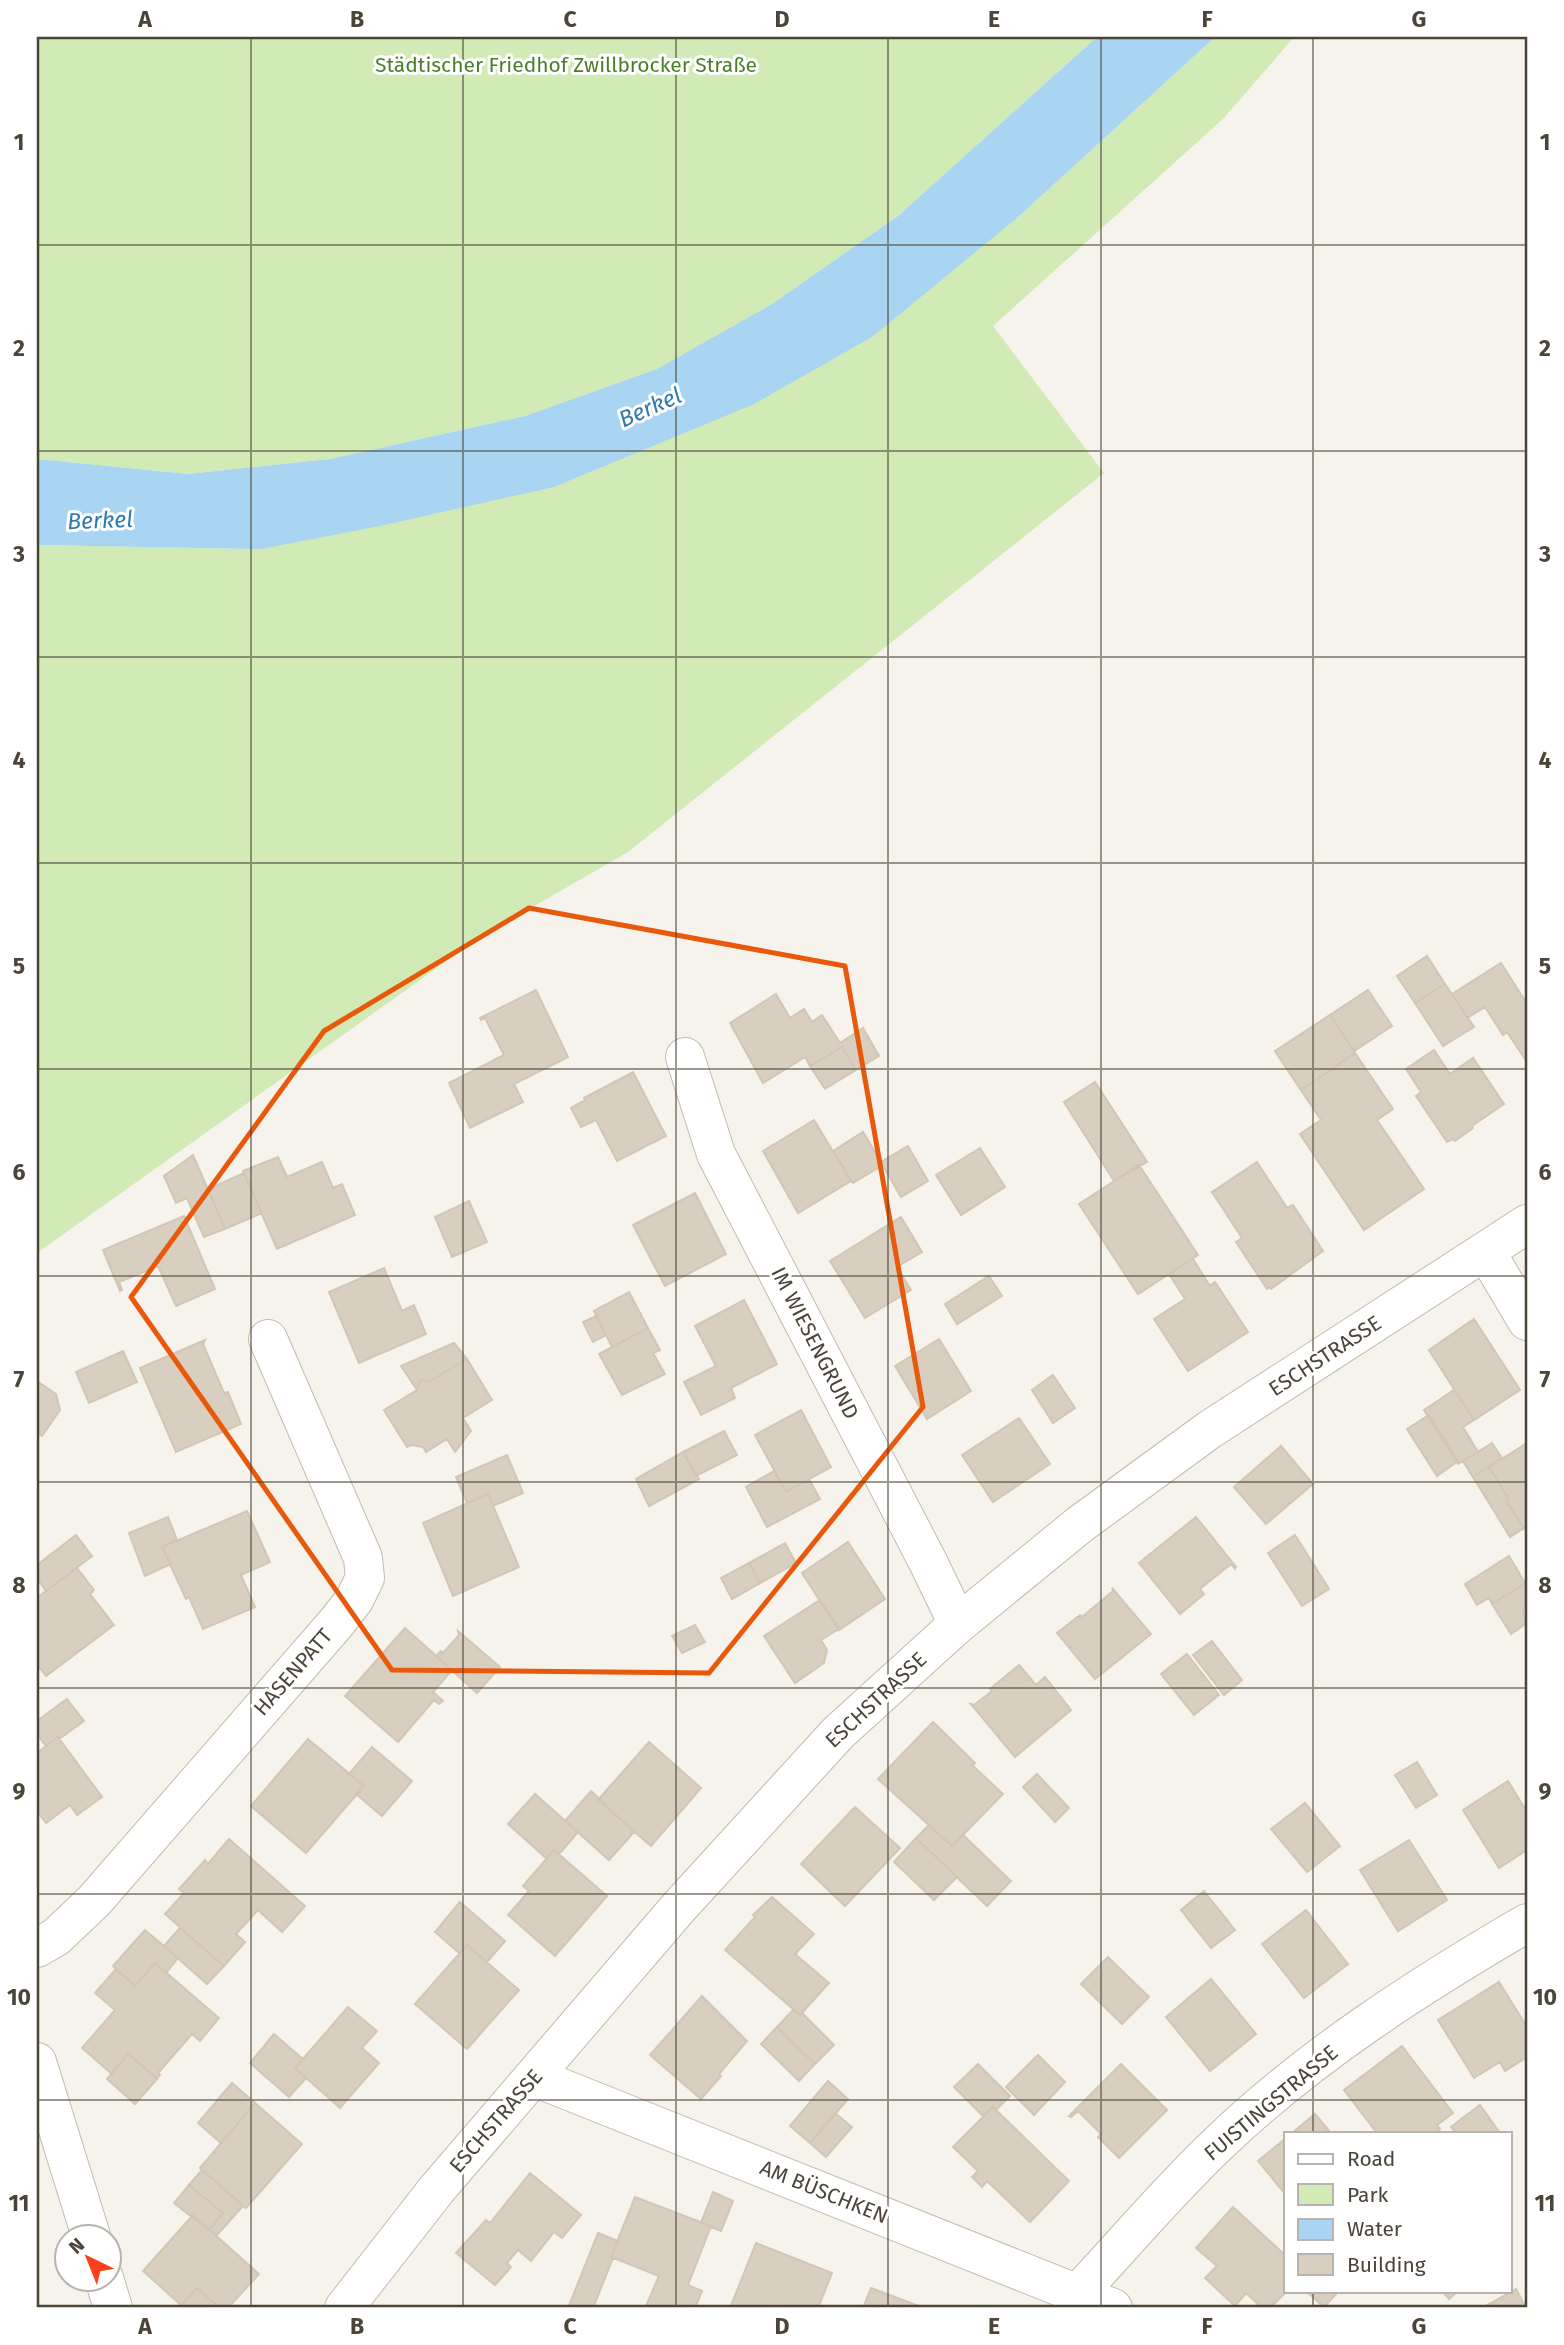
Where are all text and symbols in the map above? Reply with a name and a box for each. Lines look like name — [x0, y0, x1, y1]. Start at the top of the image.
text: A — [137, 5, 152, 33]
text: B — [350, 5, 364, 33]
text: C — [563, 5, 577, 33]
text: D — [775, 5, 790, 33]
text: E — [988, 5, 1000, 33]
text: F — [1201, 5, 1213, 33]
text: G — [1412, 5, 1426, 33]
park label: Städtischer Friedhof Zwillbrocker Straße — [375, 52, 757, 78]
text: 1 — [14, 128, 24, 156]
text: 1 — [1540, 128, 1550, 156]
text: 2 — [13, 334, 25, 362]
text: 2 — [1539, 334, 1551, 362]
water label: Berkel — [614, 381, 686, 433]
water label: Berkel — [67, 505, 133, 535]
text: 3 — [12, 540, 25, 568]
text: 3 — [1538, 540, 1551, 568]
text: 4 — [13, 746, 26, 774]
text: 4 — [1539, 746, 1552, 774]
text: 5 — [13, 952, 25, 980]
text: 5 — [1539, 952, 1551, 980]
text: 6 — [13, 1158, 26, 1186]
text: 6 — [1539, 1158, 1552, 1186]
street label: IM WIESENGRUND — [765, 1263, 865, 1423]
street label: ESCHSTRASSE — [1264, 1310, 1386, 1402]
text: 7 — [14, 1365, 25, 1393]
text: 7 — [1540, 1365, 1551, 1393]
text: 8 — [12, 1571, 26, 1599]
text: 8 — [1538, 1571, 1552, 1599]
street label: HASENPATT — [248, 1623, 338, 1721]
street label: ESCHSTRASSE — [820, 1647, 932, 1753]
text: 9 — [13, 1777, 26, 1805]
text: 9 — [1539, 1777, 1552, 1805]
text: 10 — [7, 1983, 31, 2011]
text: 10 — [1533, 1983, 1557, 2011]
street label: FUISTINGSTRASSE — [1199, 2040, 1343, 2166]
street label: ESCHSTRASSE — [444, 2064, 548, 2178]
legend — [1284, 2132, 1512, 2292]
text: Road — [1347, 2146, 1395, 2172]
street label: AM BÜSCHKEN — [756, 2154, 892, 2230]
text: Park — [1347, 2182, 1389, 2208]
text: 11 — [9, 2189, 29, 2217]
text: 11 — [1535, 2189, 1555, 2217]
text: Water — [1347, 2216, 1402, 2242]
north arrow — [52, 2222, 122, 2292]
text: N — [64, 2233, 89, 2259]
text: Building — [1347, 2252, 1426, 2278]
text: A — [137, 2312, 152, 2340]
text: B — [350, 2312, 364, 2340]
text: C — [563, 2312, 577, 2340]
text: D — [775, 2312, 790, 2340]
text: E — [988, 2312, 1000, 2340]
text: F — [1201, 2312, 1213, 2340]
text: G — [1412, 2312, 1426, 2340]

